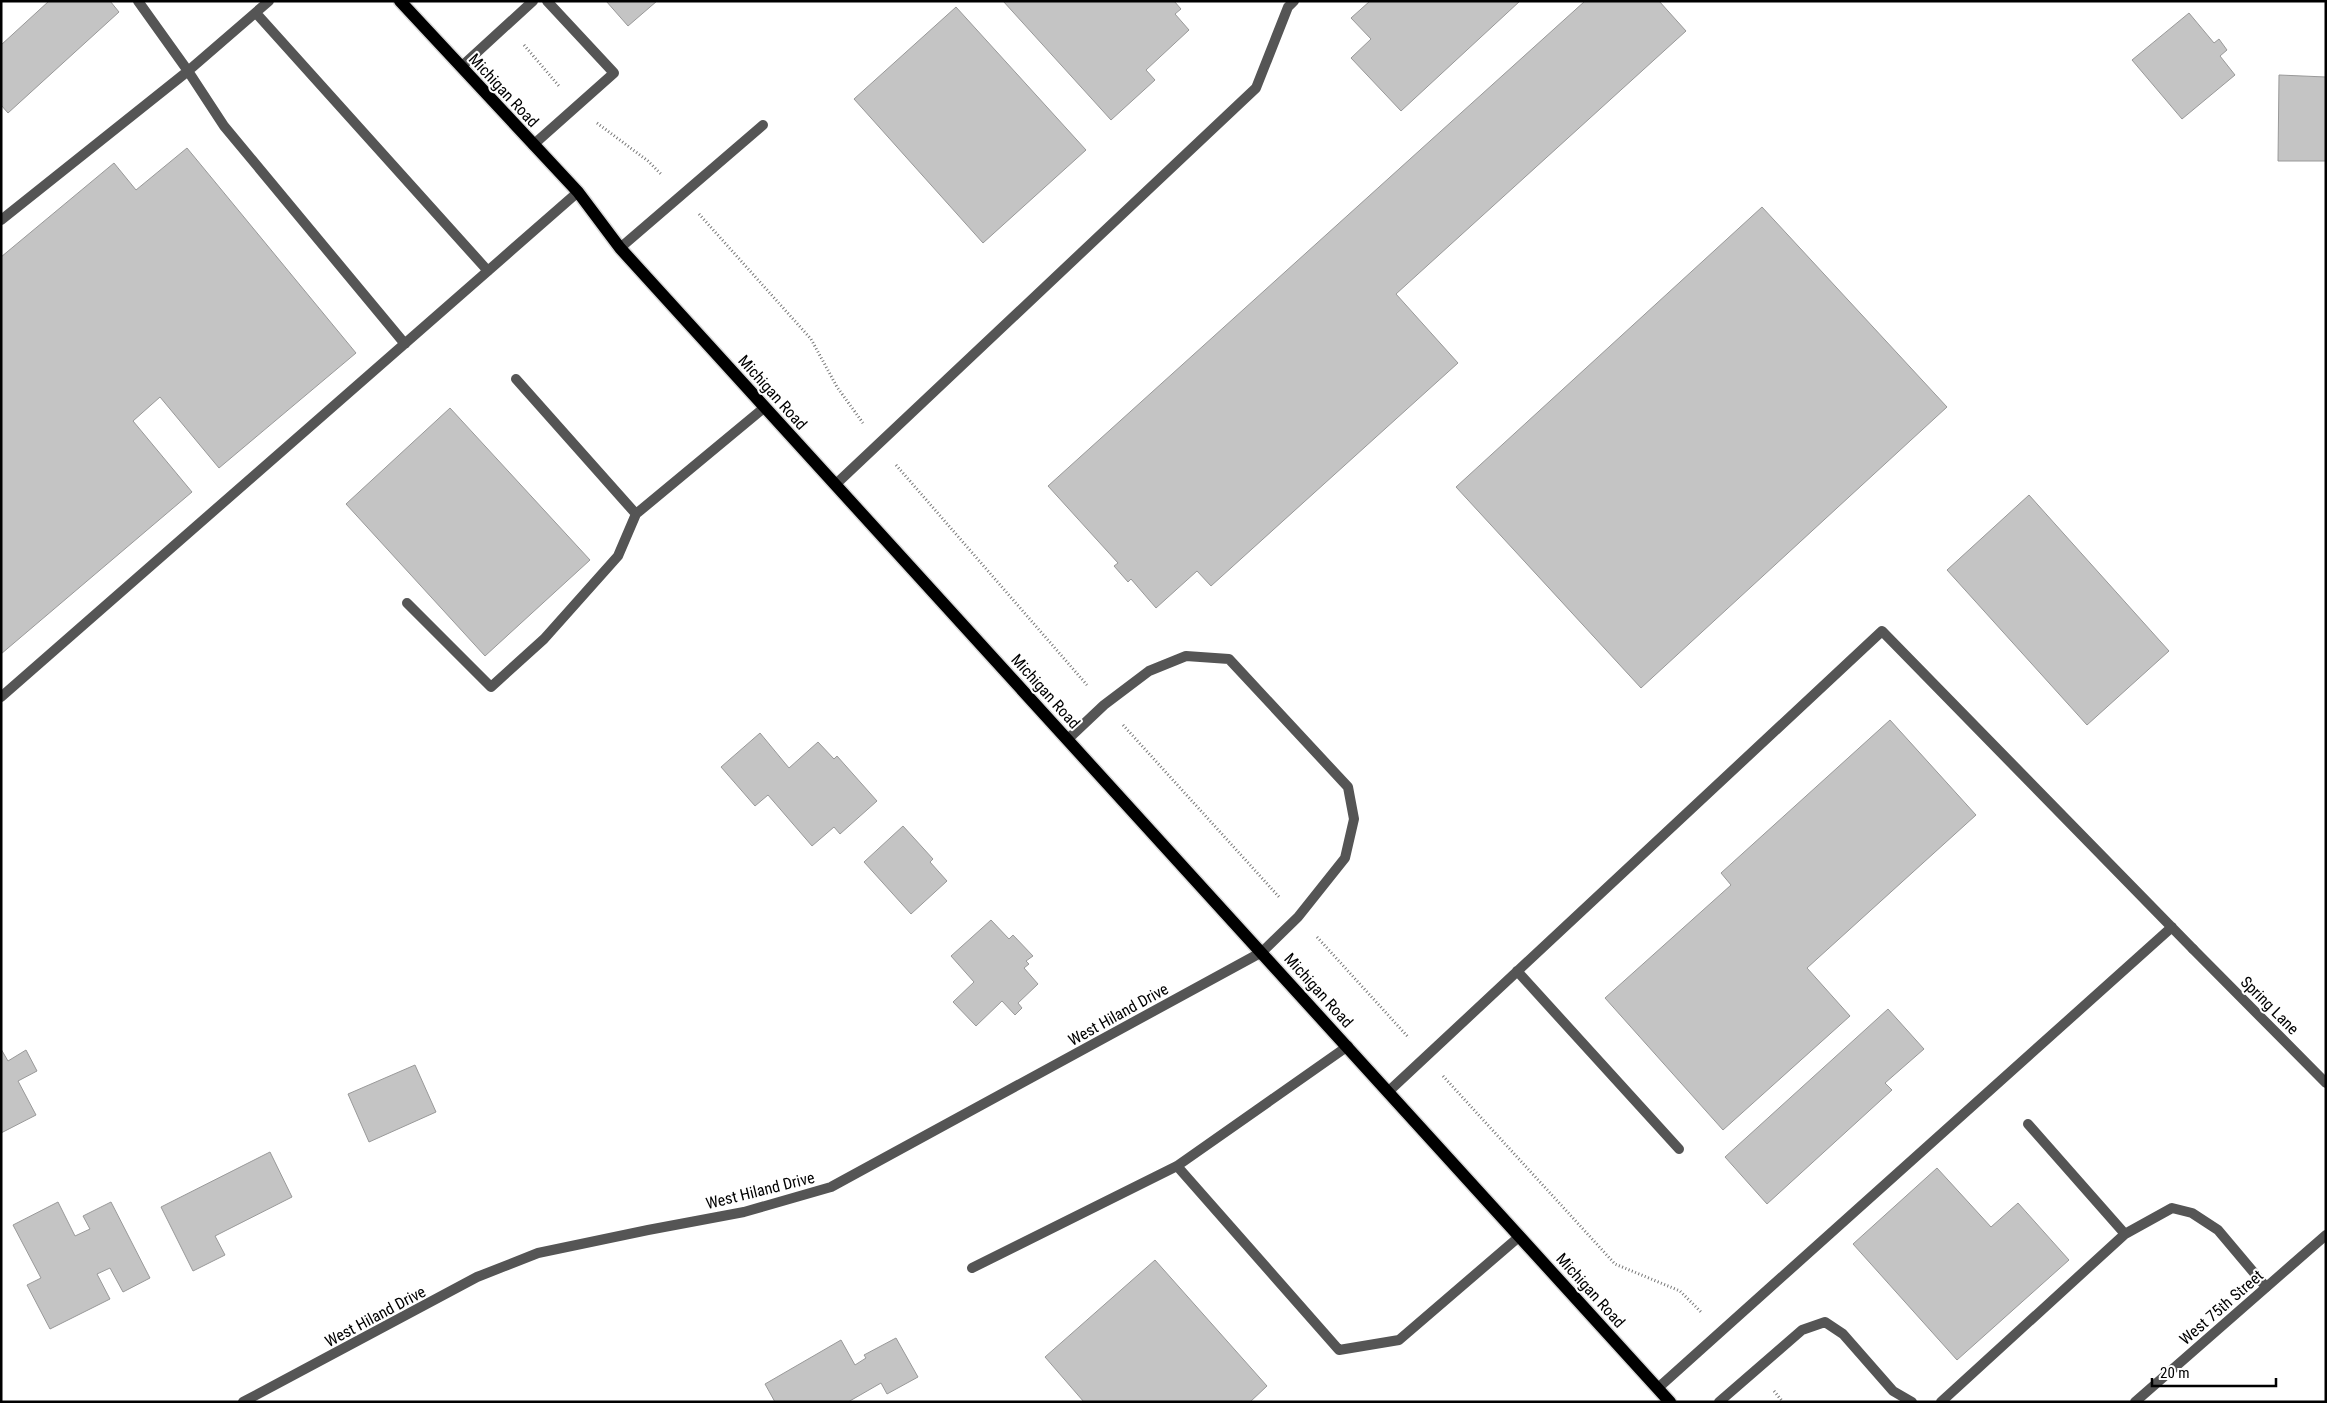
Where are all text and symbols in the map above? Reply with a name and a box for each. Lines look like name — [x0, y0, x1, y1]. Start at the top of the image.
street label: Michigan Road — [465, 50, 543, 131]
street label: Michigan Road — [734, 351, 811, 433]
street label: Michigan Road — [1007, 650, 1084, 732]
street label: Michigan Road — [1280, 949, 1357, 1031]
street label: Spring Lane — [2237, 972, 2303, 1038]
street label: West Hiland Drive — [1065, 979, 1172, 1050]
street label: West Hiland Drive — [704, 1168, 816, 1213]
street label: Michigan Road — [1552, 1249, 1629, 1331]
street label: West 75th Street — [2176, 1266, 2267, 1349]
street label: West Hiland Drive — [322, 1282, 429, 1351]
scale bar — [2152, 1356, 2276, 1388]
text: 20 m — [2160, 1364, 2190, 1382]

